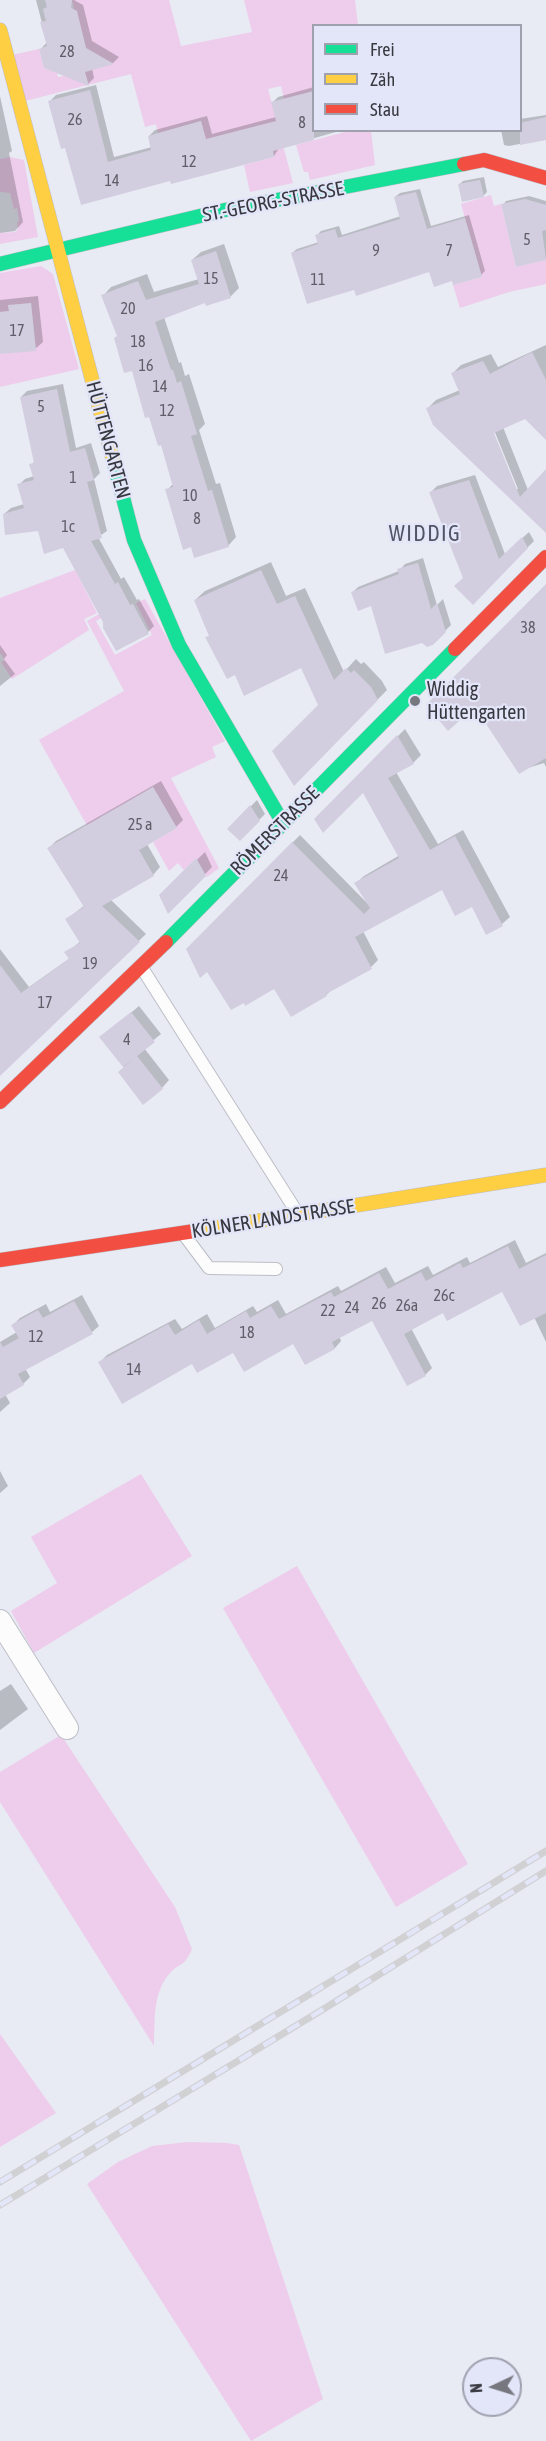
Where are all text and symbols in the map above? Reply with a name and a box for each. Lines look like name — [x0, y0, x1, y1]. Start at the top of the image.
legend — [312, 24, 522, 132]
text: Frei — [370, 39, 395, 60]
house number: 28 — [59, 42, 75, 62]
text: Zäh — [370, 69, 395, 90]
text: Stau — [370, 99, 400, 120]
house number: 26 — [67, 110, 83, 130]
house number: 8 — [298, 113, 306, 133]
house number: 12 — [181, 152, 197, 172]
house number: 14 — [104, 171, 120, 191]
street label: ST.-GEORG-STRASSE — [200, 177, 346, 227]
house number: 5 — [523, 230, 531, 250]
house number: 9 — [372, 241, 380, 261]
house number: 7 — [445, 241, 453, 261]
house number: 15 — [203, 269, 219, 289]
house number: 11 — [310, 270, 326, 290]
house number: 20 — [120, 299, 136, 319]
house number: 17 — [9, 321, 25, 341]
house number: 18 — [130, 332, 146, 352]
house number: 16 — [138, 356, 154, 376]
house number: 14 — [152, 377, 168, 397]
street label: HÜTTENGARTEN — [81, 379, 135, 501]
house number: 5 — [37, 397, 45, 417]
house number: 12 — [159, 401, 175, 421]
house number: 1 — [69, 468, 77, 488]
house number: 10 — [182, 486, 198, 506]
house number: 8 — [193, 509, 201, 529]
house number: 1c — [61, 517, 75, 537]
district label: WIDDIG — [389, 521, 461, 547]
house number: 38 — [520, 618, 536, 638]
place label: Widdig Hüttengarten — [427, 678, 526, 725]
marker: Widdig Hüttengarten — [408, 694, 422, 708]
street label: RÖMERSTRASSE — [226, 782, 324, 880]
house number: 25 a — [128, 815, 152, 835]
house number: 24 — [273, 866, 289, 886]
house number: 19 — [82, 954, 98, 974]
house number: 17 — [37, 993, 53, 1013]
house number: 4 — [123, 1030, 131, 1050]
street label: KÖLNER LANDSTRASSE — [190, 1194, 356, 1244]
house number: 26c — [434, 1286, 454, 1306]
house number: 26 — [371, 1294, 387, 1314]
house number: 26a — [396, 1296, 418, 1316]
house number: 24 — [344, 1298, 360, 1318]
house number: 22 — [320, 1301, 336, 1321]
house number: 18 — [239, 1323, 255, 1343]
house number: 12 — [28, 1327, 44, 1347]
house number: 14 — [126, 1360, 142, 1380]
north arrow — [462, 2357, 522, 2417]
text: N — [467, 2383, 485, 2393]

